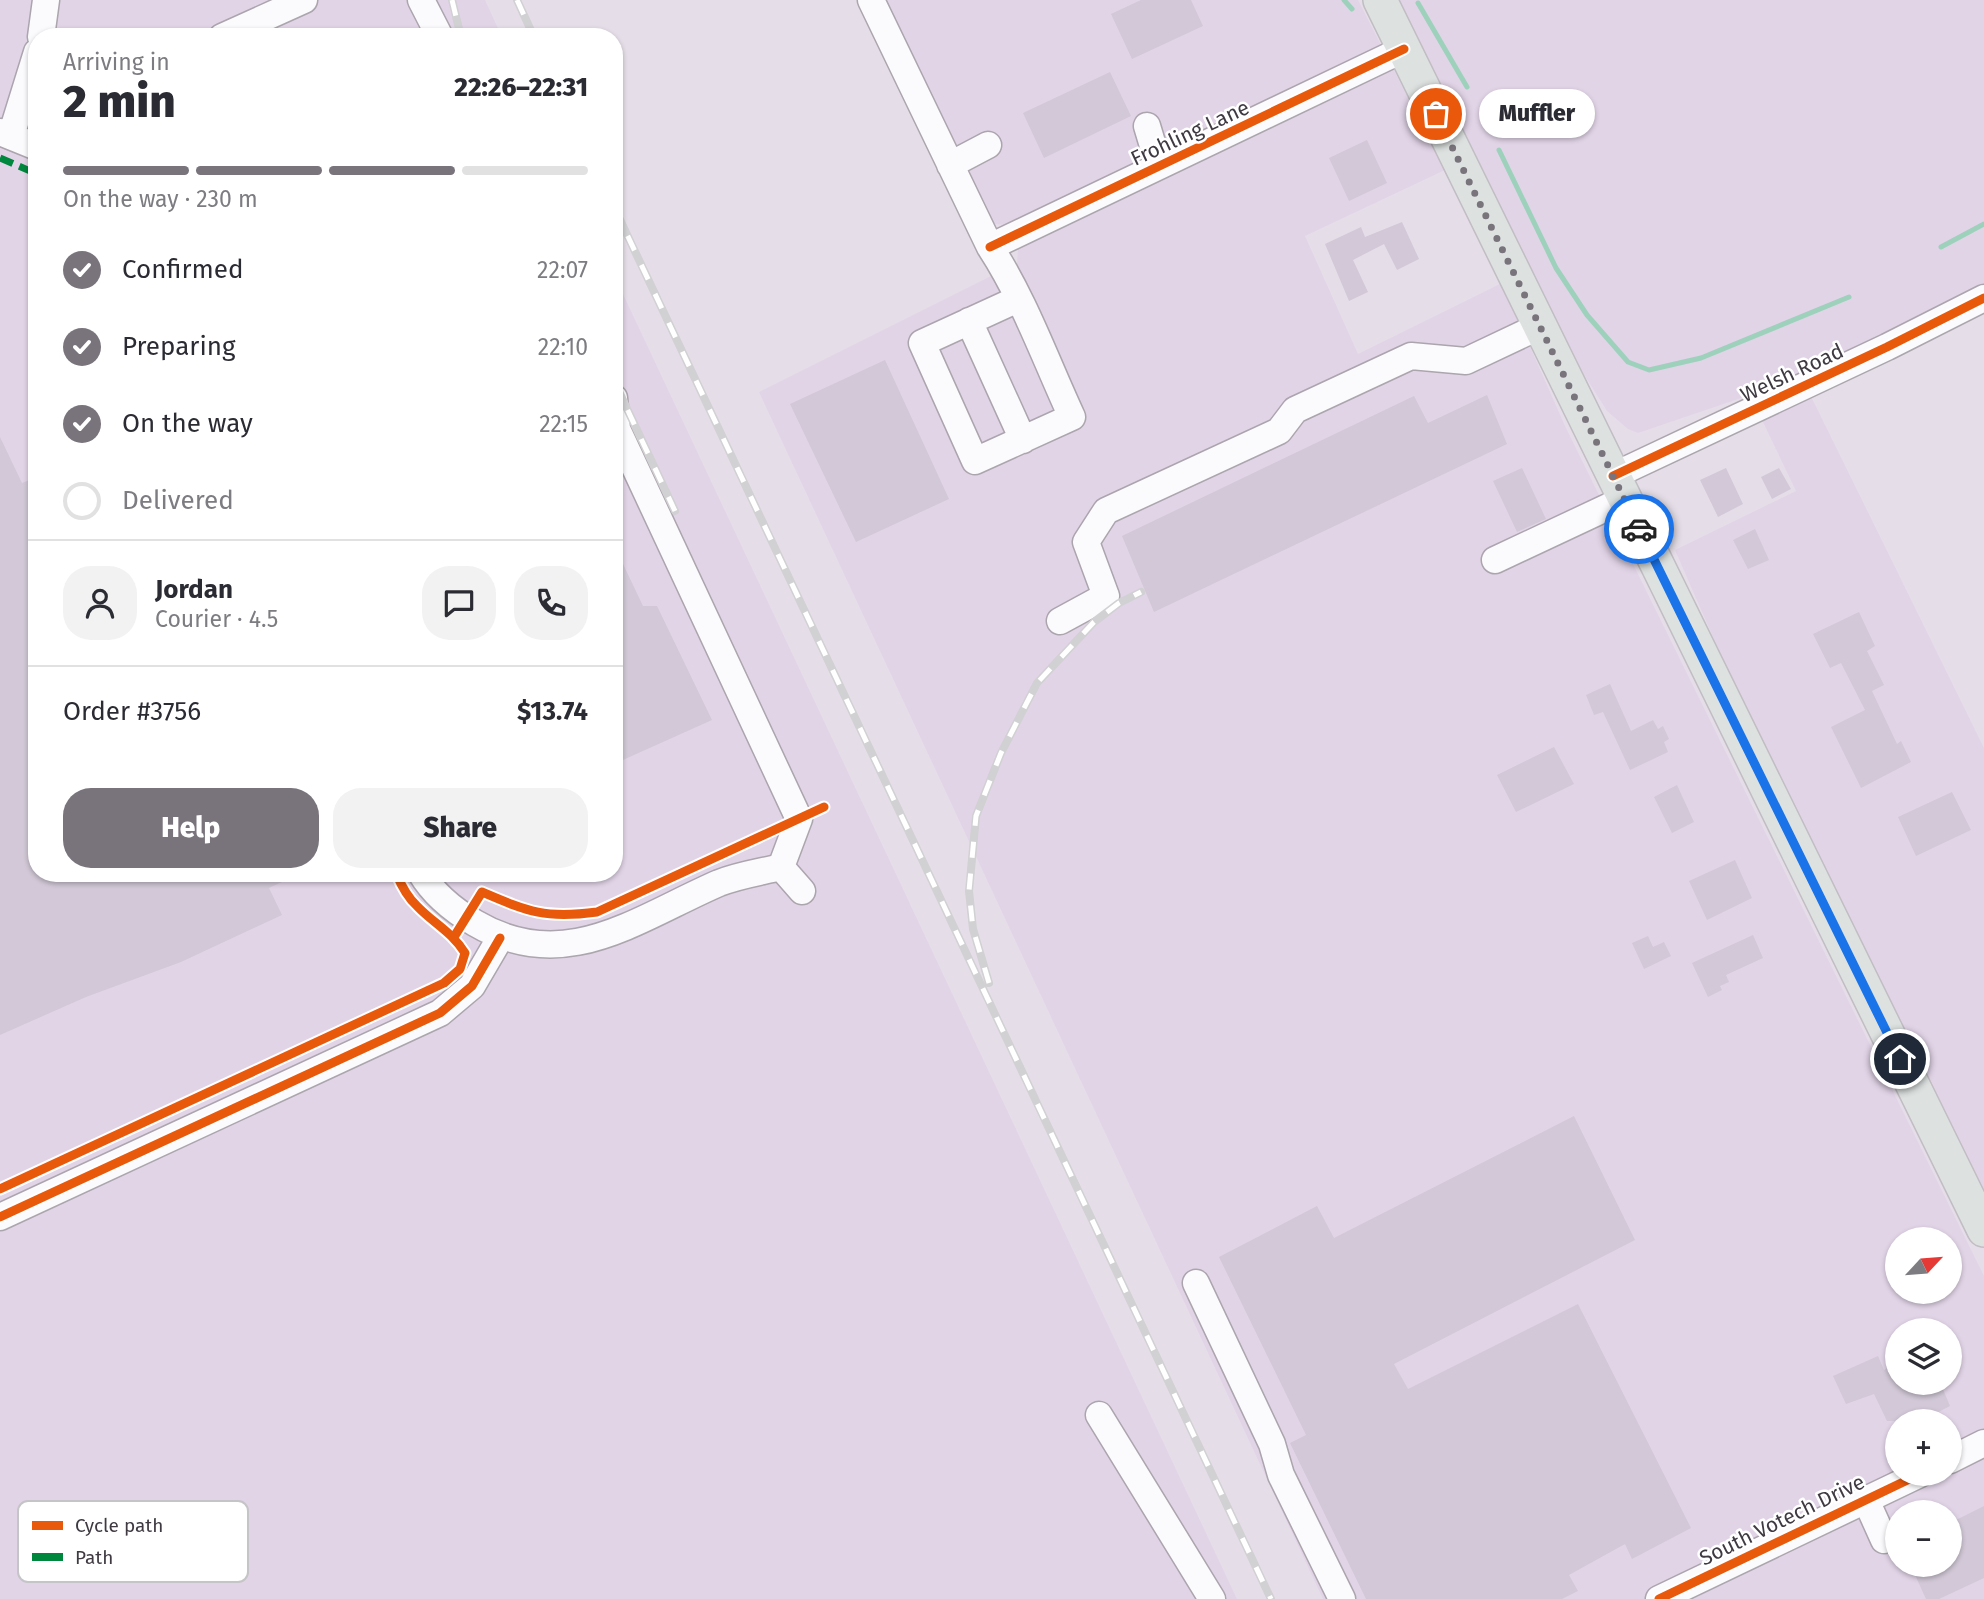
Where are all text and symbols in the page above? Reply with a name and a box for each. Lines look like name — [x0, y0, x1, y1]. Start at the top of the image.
text: Arriving in — [63, 48, 170, 76]
text: 22:26–22:31 — [454, 72, 588, 103]
text: 2 min — [63, 74, 176, 129]
pin — [1406, 84, 1466, 144]
callout: Muffler — [1478, 90, 1594, 138]
street label: Frohling Lane — [1127, 94, 1253, 172]
icon: bag — [1417, 95, 1455, 133]
text: Muffler — [1499, 99, 1575, 127]
text: On the way · 230 m — [63, 185, 258, 213]
icon: check — [63, 251, 101, 289]
text: Confirmed — [122, 254, 243, 285]
text: 22:07 — [537, 256, 588, 284]
icon: check — [63, 328, 101, 366]
text: Preparing — [122, 331, 235, 362]
text: 22:10 — [538, 333, 588, 361]
street label: Welsh Road — [1736, 338, 1848, 408]
icon: check — [63, 405, 101, 443]
text: On the way — [122, 408, 253, 439]
text: 22:15 — [539, 410, 588, 438]
text: Delivered — [122, 485, 234, 516]
courier — [1604, 494, 1674, 564]
icon: car — [1620, 510, 1658, 548]
button: person — [63, 566, 137, 640]
button: chat — [422, 566, 496, 640]
button: phone — [514, 566, 588, 640]
text: Jordan — [155, 574, 233, 605]
text: Courier · 4.5 — [155, 605, 278, 633]
text: Order #3756 — [63, 696, 201, 727]
text: $13.74 — [517, 696, 588, 727]
button: Help — [63, 788, 319, 868]
button: Share — [333, 788, 588, 868]
pin — [1870, 1029, 1930, 1089]
icon: home — [1881, 1040, 1919, 1078]
north arrow — [1885, 1227, 1962, 1304]
map controls — [1885, 1227, 1962, 1577]
button: layers — [1885, 1318, 1962, 1395]
button: + — [1885, 1409, 1962, 1486]
street label: South Votech Drive — [1695, 1469, 1869, 1571]
button: − — [1885, 1500, 1962, 1577]
legend — [18, 1501, 248, 1582]
text: Cycle path — [75, 1514, 163, 1537]
text: Path — [75, 1546, 113, 1569]

